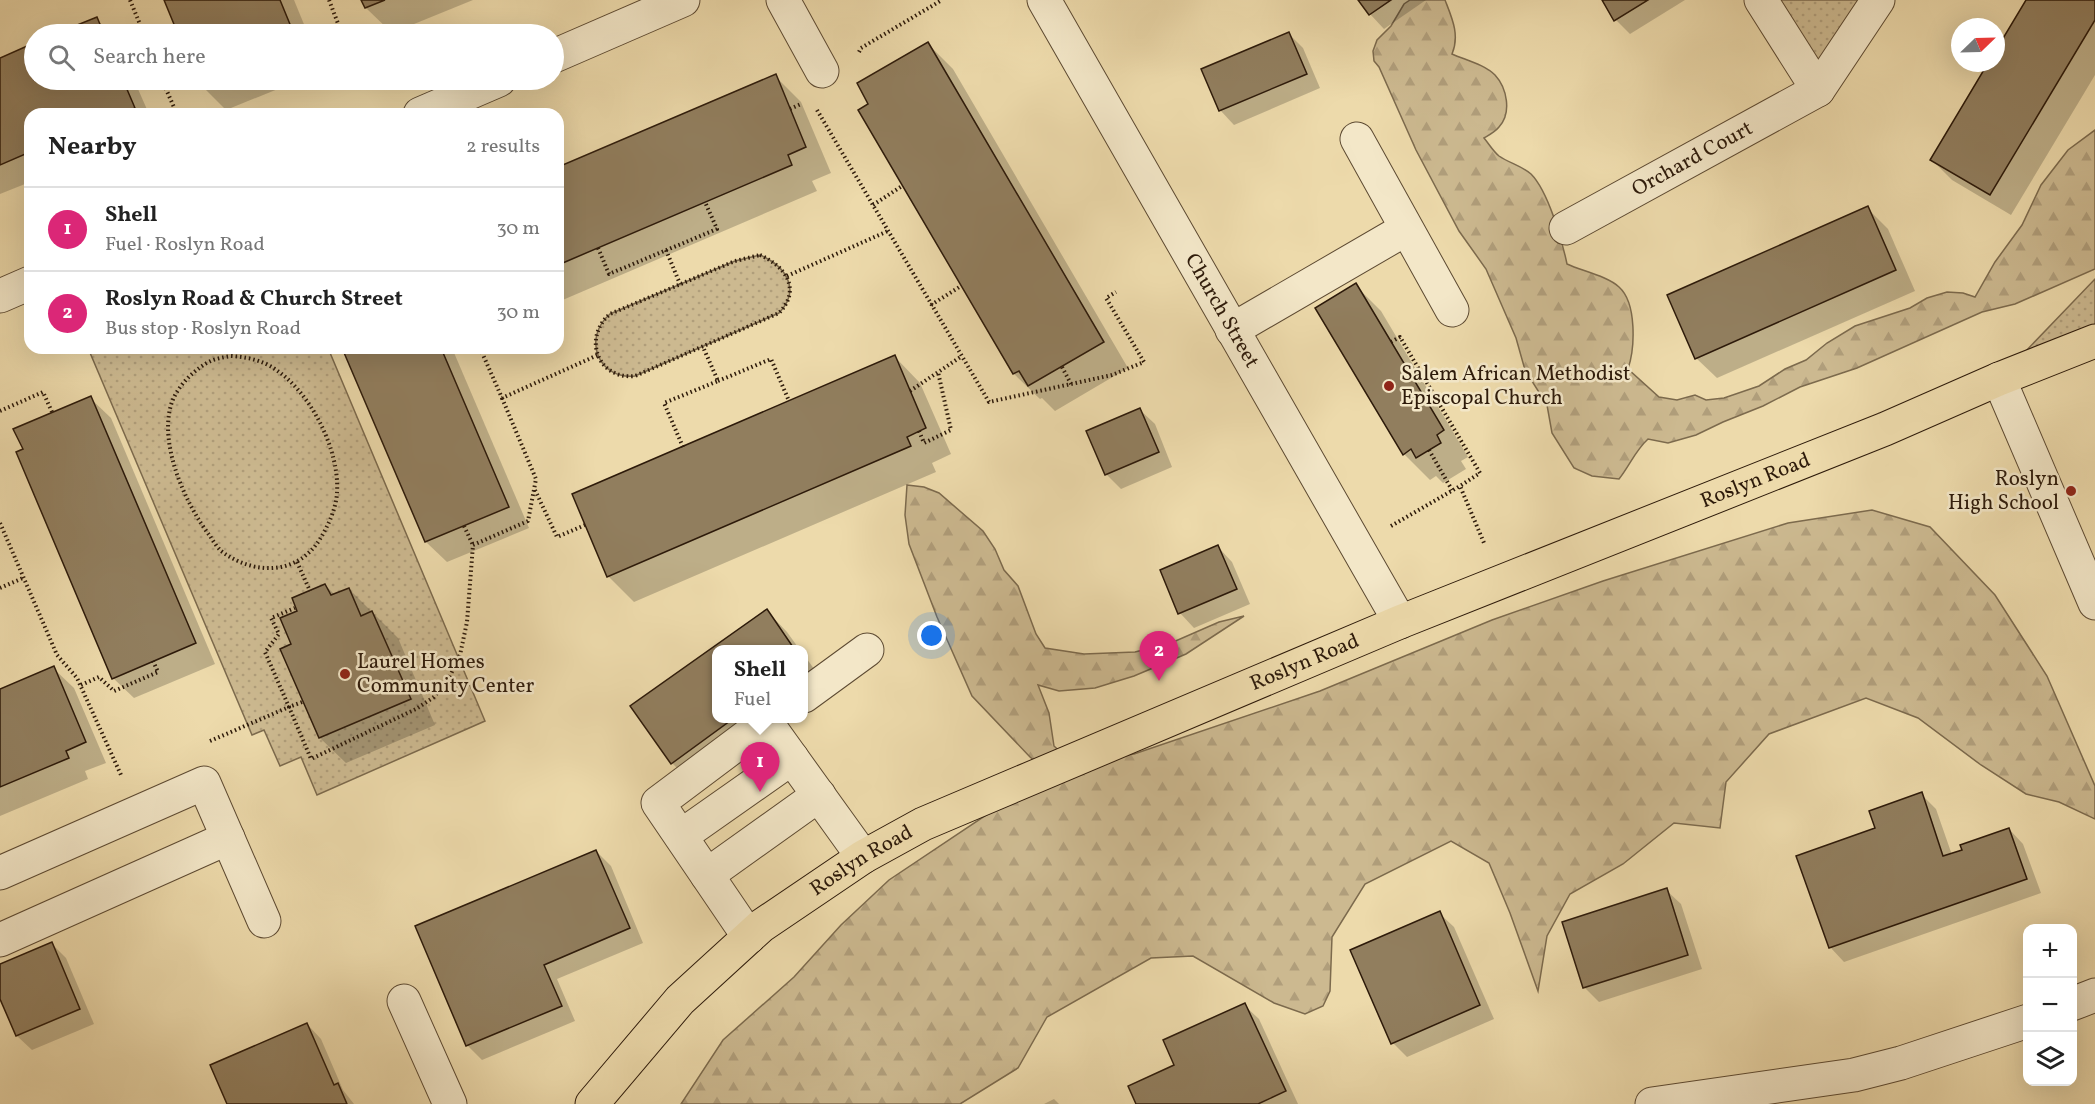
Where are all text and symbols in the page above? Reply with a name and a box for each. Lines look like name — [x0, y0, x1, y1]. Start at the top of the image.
north arrow — [1951, 18, 2005, 72]
search box — [24, 24, 564, 90]
icon: search — [45, 41, 78, 74]
text: Search here — [93, 42, 206, 73]
street label: Orchard Court — [1627, 114, 1758, 204]
text: Nearby — [48, 129, 137, 165]
text: 2 results — [466, 133, 540, 161]
text: Shell — [105, 200, 157, 231]
text: 1 — [63, 215, 72, 243]
text: 30 m — [496, 215, 540, 243]
text: Fuel · Roslyn Road — [105, 231, 265, 259]
street label: Church Street — [1178, 248, 1266, 373]
text: Roslyn Road & Church Street — [105, 284, 403, 315]
text: 2 — [62, 299, 73, 327]
text: 30 m — [496, 299, 540, 327]
text: Bus stop · Roslyn Road — [105, 315, 301, 343]
place label: Salem African Methodist Episcopal Church — [1401, 360, 1630, 413]
marker: Salem African Methodist Episcopal Church — [1382, 379, 1396, 393]
street label: Roslyn Road — [1696, 446, 1815, 516]
place label: Roslyn High School — [1948, 465, 2059, 518]
marker: Roslyn High School — [2064, 484, 2078, 498]
your location — [917, 621, 946, 650]
street label: Roslyn Road — [1246, 626, 1364, 698]
pin: 2 — [1140, 632, 1178, 681]
popup — [712, 645, 808, 723]
place label: Laurel Homes Community Center — [357, 648, 534, 701]
text: Shell — [734, 655, 786, 686]
marker: Laurel Homes Community Center — [338, 667, 352, 681]
text: Fuel — [734, 686, 771, 714]
pin: 1 — [740, 742, 780, 792]
street label: Roslyn Road — [804, 818, 918, 903]
map controls — [2023, 924, 2077, 1086]
button: + — [2023, 924, 2077, 978]
button: − — [2023, 978, 2077, 1032]
button: layers — [2023, 1032, 2077, 1086]

